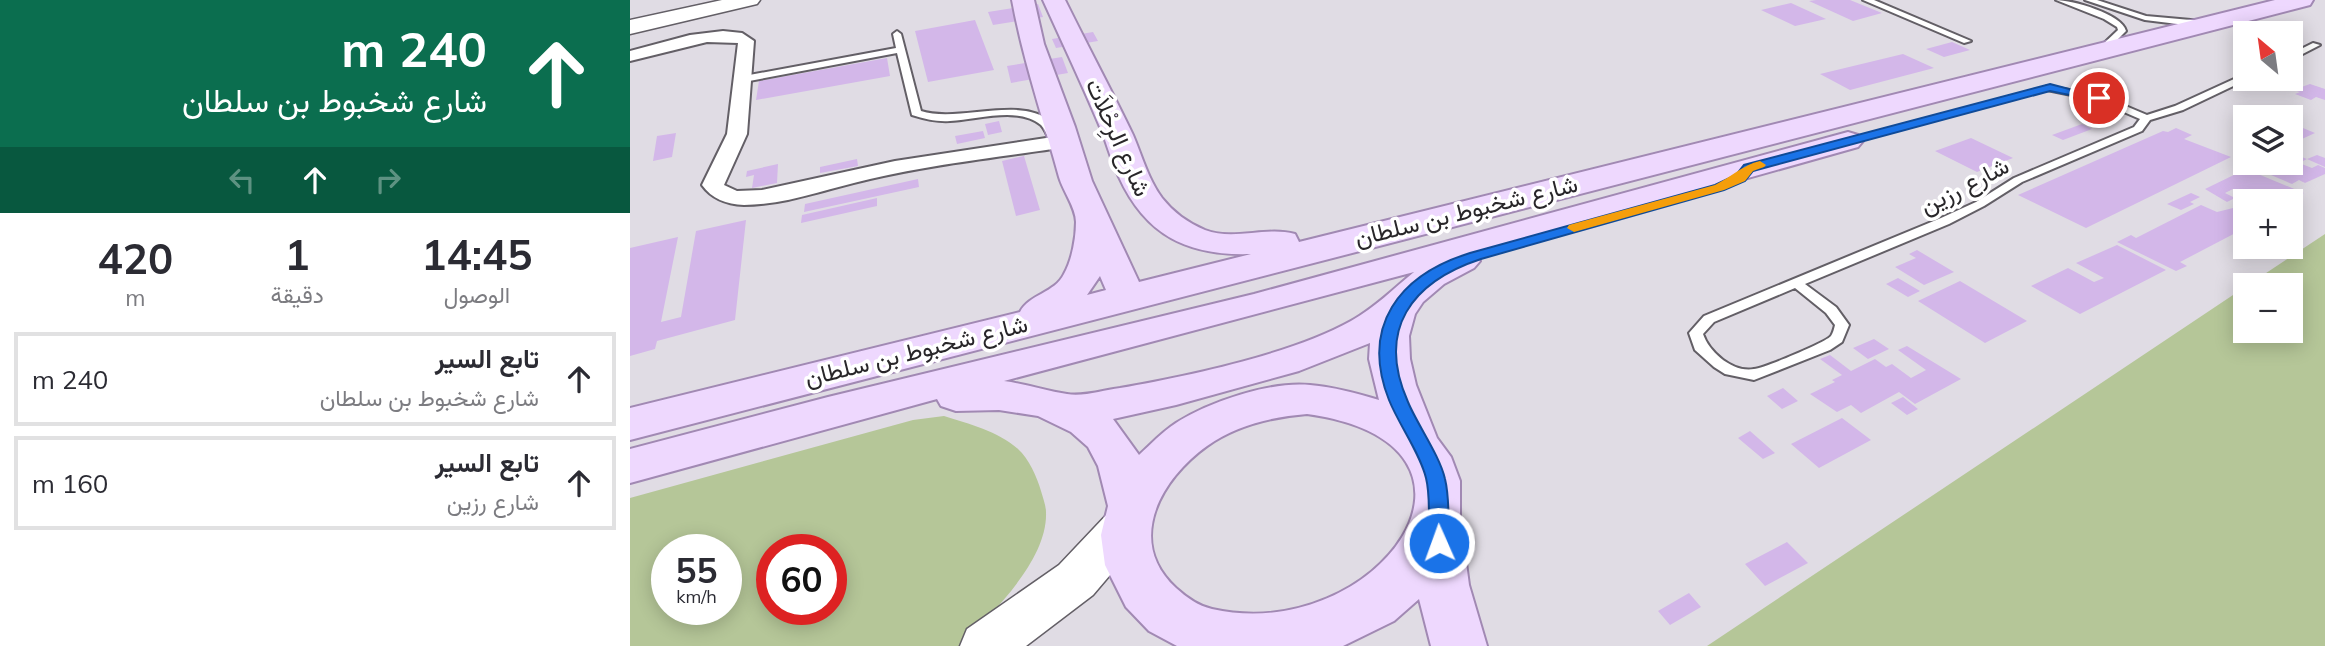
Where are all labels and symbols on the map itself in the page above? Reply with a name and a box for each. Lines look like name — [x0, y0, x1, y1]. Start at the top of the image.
north arrow — [2233, 21, 2303, 91]
pin — [2069, 68, 2129, 128]
street label: شارع الرِحْلاَت — [1076, 73, 1158, 202]
street label: شارع رزين — [1914, 150, 2015, 222]
street label: شارع شخبوط بن سلطان — [1351, 168, 1581, 254]
street label: شارع شخبوط بن سلطان — [801, 308, 1031, 394]
position arrow — [1402, 506, 1476, 580]
speed limit sign: 60 — [756, 534, 847, 625]

